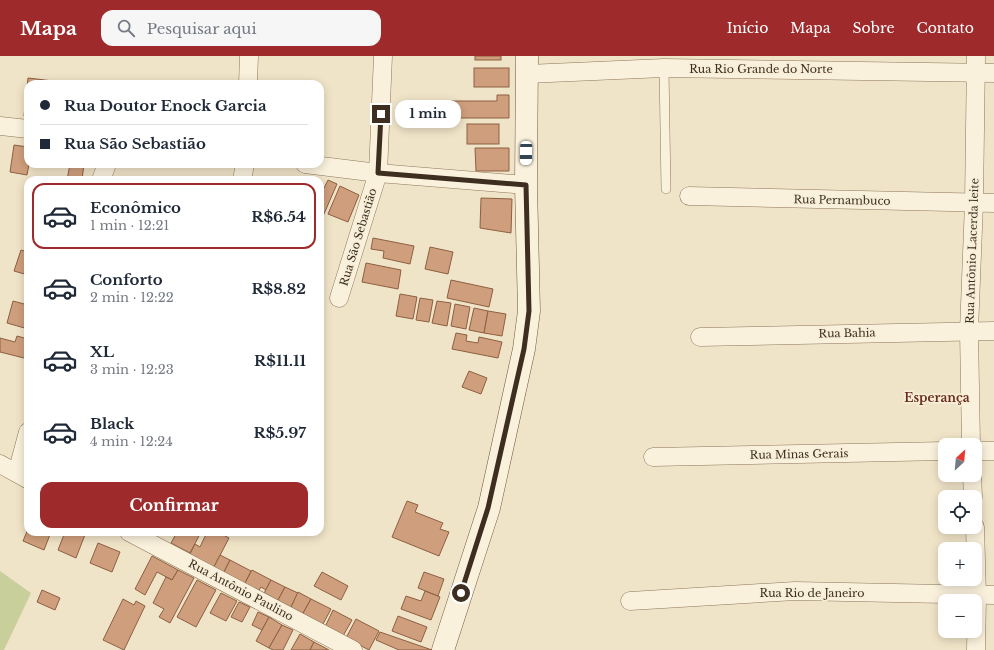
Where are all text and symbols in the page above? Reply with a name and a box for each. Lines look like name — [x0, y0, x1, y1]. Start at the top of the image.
search box — [101, 10, 381, 46]
text: Mapa — [20, 17, 77, 40]
icon: search — [115, 17, 137, 39]
text: Pesquisar aqui — [147, 19, 257, 38]
text: Início — [727, 19, 768, 37]
text: Mapa — [790, 19, 831, 37]
text: Sobre — [853, 19, 894, 37]
text: Contato — [916, 19, 974, 37]
street label: Rua Rio Grande do Norte — [689, 62, 833, 76]
text: Rua Doutor Enock Garcia — [64, 96, 267, 115]
callout: 1 min — [395, 100, 461, 128]
route end — [372, 105, 390, 123]
text: 1 min — [409, 105, 447, 122]
text: Rua São Sebastião — [64, 134, 206, 153]
car — [520, 141, 532, 165]
street label: Rua Antônio Lacerda leite — [962, 178, 982, 324]
street label: Rua São Sebastião — [336, 186, 380, 288]
street label: Rua Pernambuco — [793, 192, 891, 208]
icon: car — [42, 198, 78, 234]
text: Econômico — [90, 198, 181, 217]
text: R$6.54 — [251, 207, 306, 226]
text: 1 min · 12:21 — [90, 217, 169, 234]
icon: car — [42, 270, 78, 306]
text: Conforto — [90, 270, 163, 289]
text: R$8.82 — [251, 279, 306, 298]
text: 2 min · 12:22 — [90, 289, 174, 306]
street label: Rua Bahia — [818, 325, 877, 340]
icon: car — [42, 342, 78, 378]
text: XL — [90, 342, 114, 361]
text: R$11.11 — [254, 351, 306, 370]
text: 3 min · 12:23 — [90, 361, 174, 378]
district label: Esperança — [904, 390, 970, 405]
icon: car — [42, 414, 78, 450]
text: Black — [90, 414, 134, 433]
text: R$5.97 — [253, 423, 306, 442]
text: 4 min · 12:24 — [90, 433, 173, 450]
north arrow — [938, 438, 982, 482]
map controls — [938, 438, 982, 638]
street label: Rua Minas Gerais — [750, 446, 848, 462]
button: Confirmar — [40, 482, 308, 528]
button: locate — [938, 490, 982, 534]
button: + — [938, 542, 982, 586]
street label: Rua Antônio Paulino — [186, 556, 296, 624]
route start — [452, 584, 470, 602]
street label: Rua Rio de Janeiro — [760, 586, 864, 600]
button: − — [938, 594, 982, 638]

